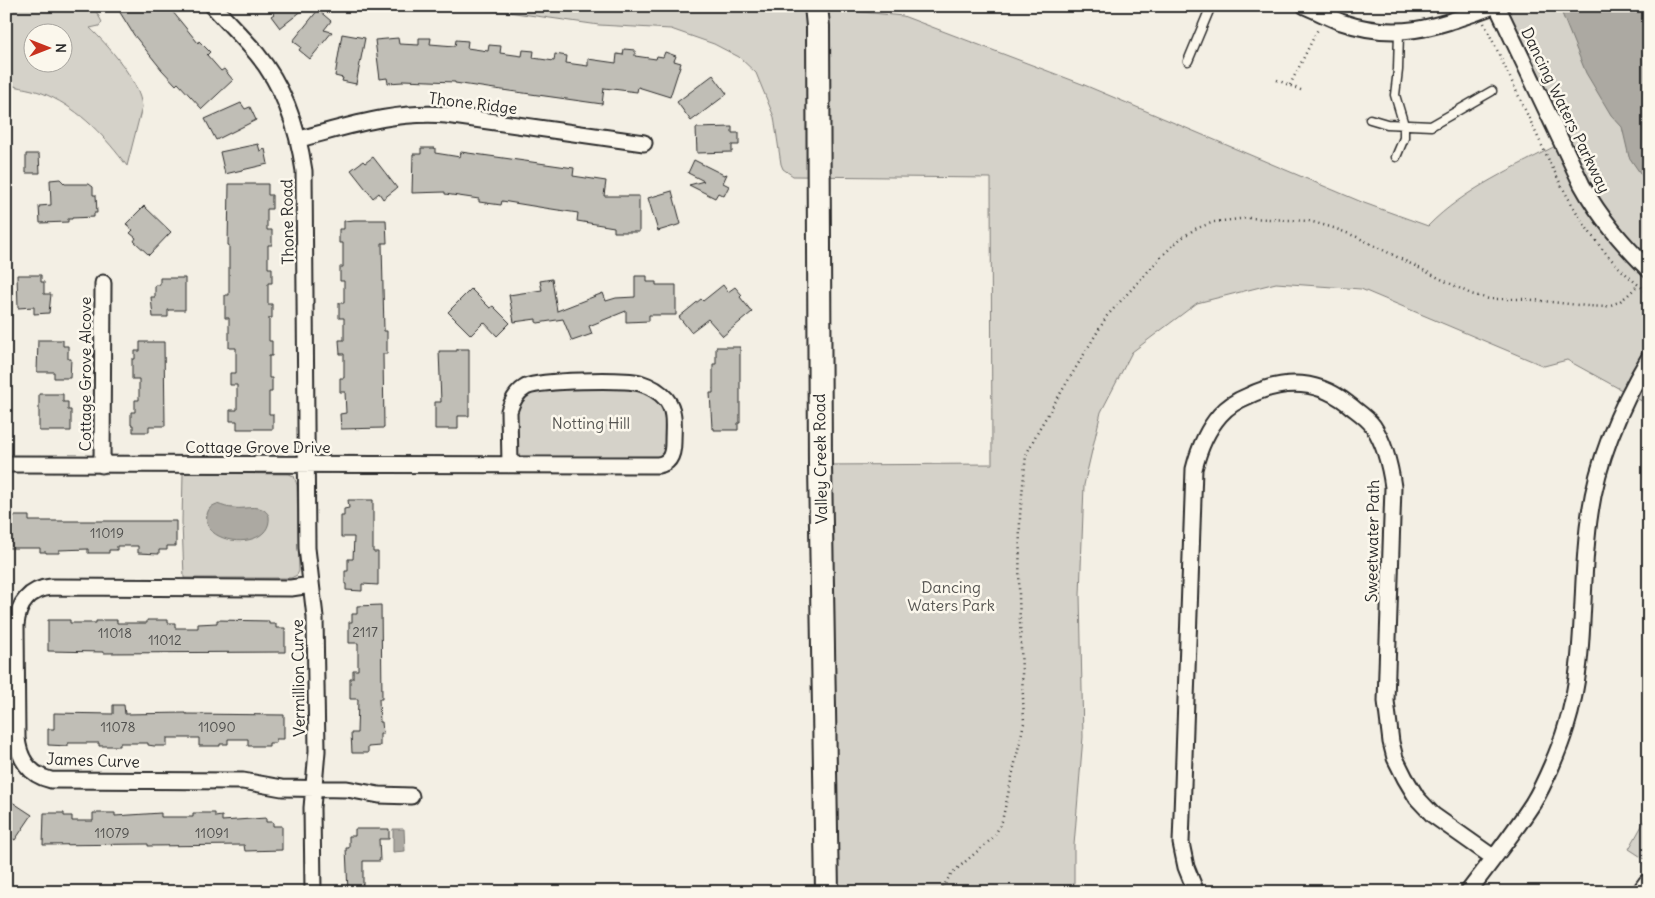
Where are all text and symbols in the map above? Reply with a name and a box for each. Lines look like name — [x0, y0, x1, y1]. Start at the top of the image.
north arrow — [22, 22, 72, 72]
street label: Dancing Waters Parkway — [1517, 24, 1615, 196]
text: N — [52, 43, 70, 53]
street label: Thone Ridge — [428, 88, 518, 118]
street label: Thone Road — [276, 179, 298, 265]
street label: Cottage Grove Alcove — [75, 297, 95, 451]
street label: Valley Creek Road — [809, 394, 831, 524]
park label: Notting Hill — [552, 413, 630, 433]
street label: Cottage Grove Drive — [185, 437, 331, 457]
street label: Sweetwater Path — [1361, 479, 1383, 603]
house number: 11019 — [90, 524, 124, 542]
park label: Dancing Waters Park — [907, 577, 995, 615]
street label: Vermillion Curve — [287, 619, 309, 737]
house number: 2117 — [352, 623, 378, 641]
house number: 11018 — [98, 624, 132, 642]
house number: 11012 — [148, 631, 182, 649]
house number: 11078 — [100, 718, 136, 736]
house number: 11090 — [198, 718, 236, 736]
street label: James Curve — [46, 748, 140, 772]
house number: 11079 — [94, 824, 130, 842]
house number: 11091 — [195, 824, 229, 842]

